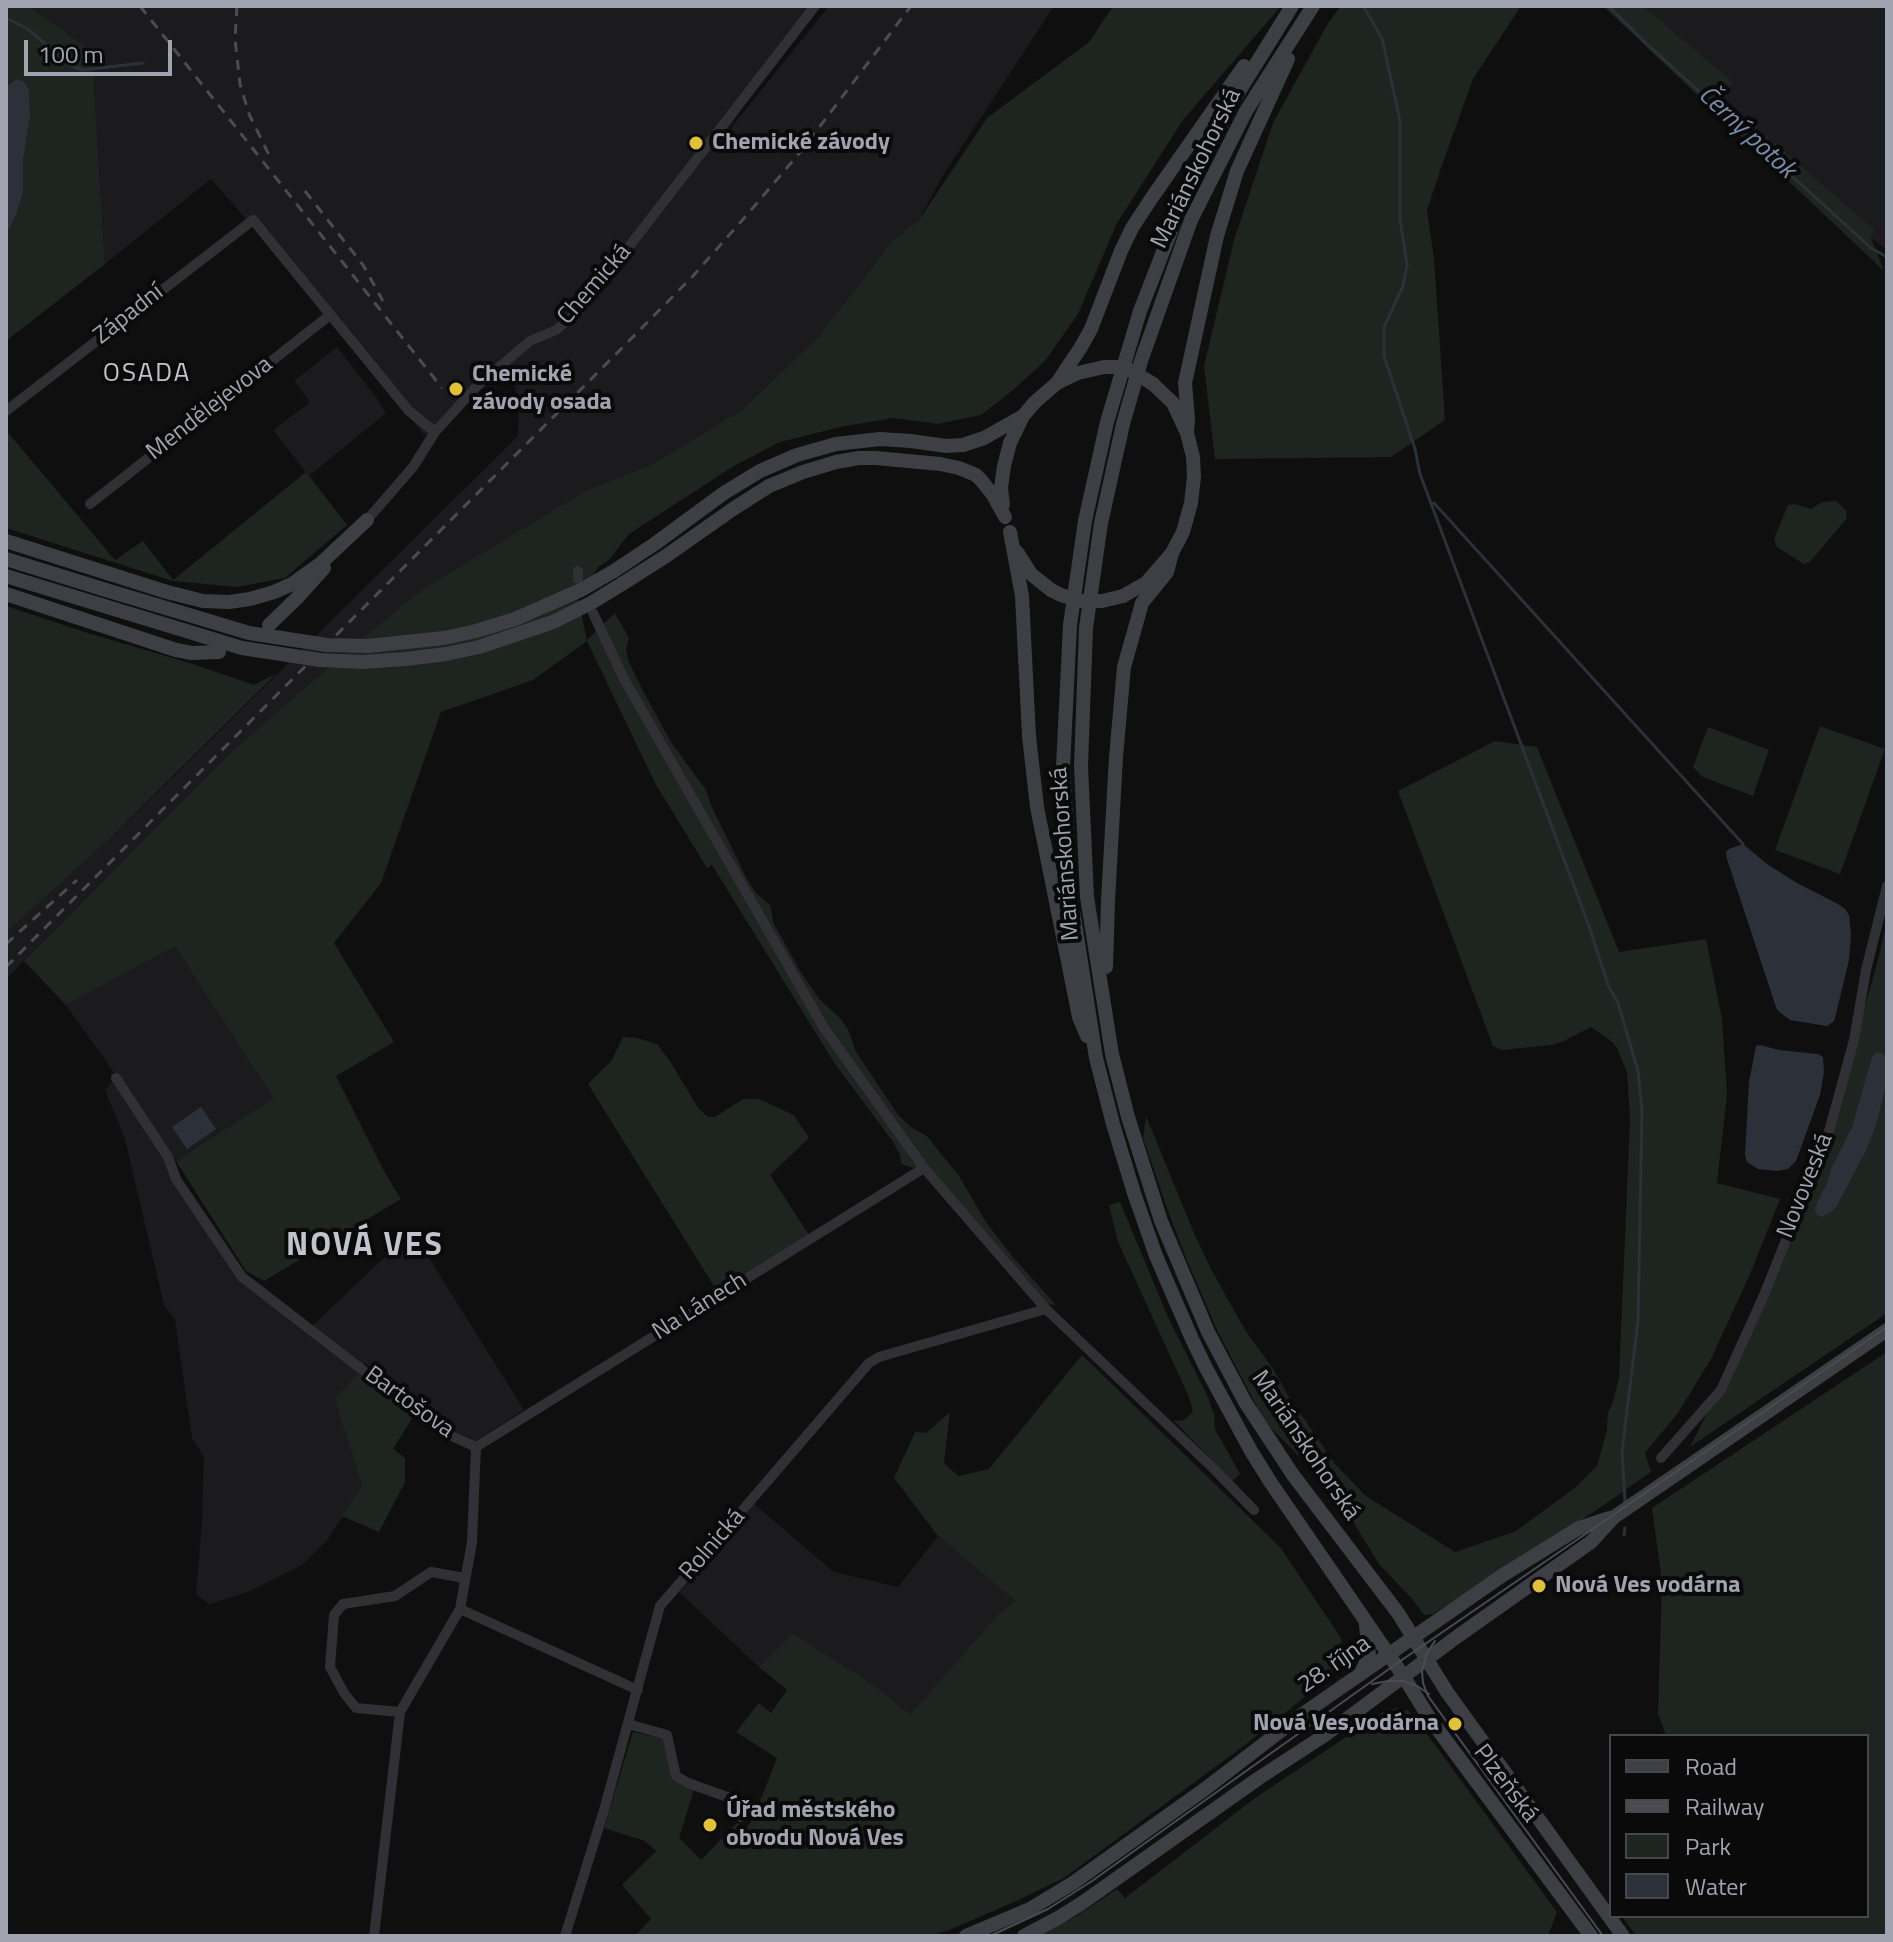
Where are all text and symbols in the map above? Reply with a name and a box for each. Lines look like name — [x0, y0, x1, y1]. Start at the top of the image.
scale bar — [28, 24, 176, 74]
text: 100 m — [38, 36, 104, 72]
water label: Černý potok — [1691, 80, 1801, 186]
street label: Mariánskohorská — [1146, 84, 1248, 254]
place label: Chemické závody — [712, 129, 890, 157]
marker: Chemické závody — [687, 134, 705, 152]
street label: Chemická — [552, 239, 638, 331]
street label: Západní — [88, 279, 170, 351]
street label: Mendělejevova — [141, 351, 279, 467]
district label: OSADA — [103, 359, 191, 391]
place label: Chemické závody osada — [472, 361, 612, 417]
marker: Chemické závody osada — [447, 380, 465, 398]
street label: Mariánskohorská — [1046, 766, 1086, 942]
street label: Novoveská — [1772, 1129, 1840, 1243]
district label: NOVÁ VES — [286, 1228, 444, 1266]
street label: Na Lánech — [648, 1267, 752, 1347]
street label: Bartošova — [359, 1361, 459, 1445]
street label: Mariánskohorská — [1244, 1366, 1366, 1526]
street label: Rolnická — [674, 1504, 752, 1586]
place label: Nová Ves vodárna — [1555, 1572, 1741, 1600]
marker: Nová Ves vodárna — [1530, 1577, 1548, 1595]
street label: 28. října — [1293, 1630, 1377, 1700]
place label: Nová Ves,vodárna — [1253, 1710, 1439, 1738]
marker: Nová Ves,vodárna — [1446, 1715, 1464, 1733]
legend — [1609, 1734, 1869, 1918]
street label: Plzeňská — [1466, 1739, 1544, 1829]
text: Road — [1685, 1748, 1737, 1784]
text: Railway — [1685, 1788, 1764, 1824]
place label: Úřad městského obvodu Nová Ves — [726, 1797, 904, 1853]
marker: Úřad městského obvodu Nová Ves — [701, 1816, 719, 1834]
text: Park — [1685, 1828, 1731, 1864]
text: Water — [1685, 1868, 1747, 1904]

